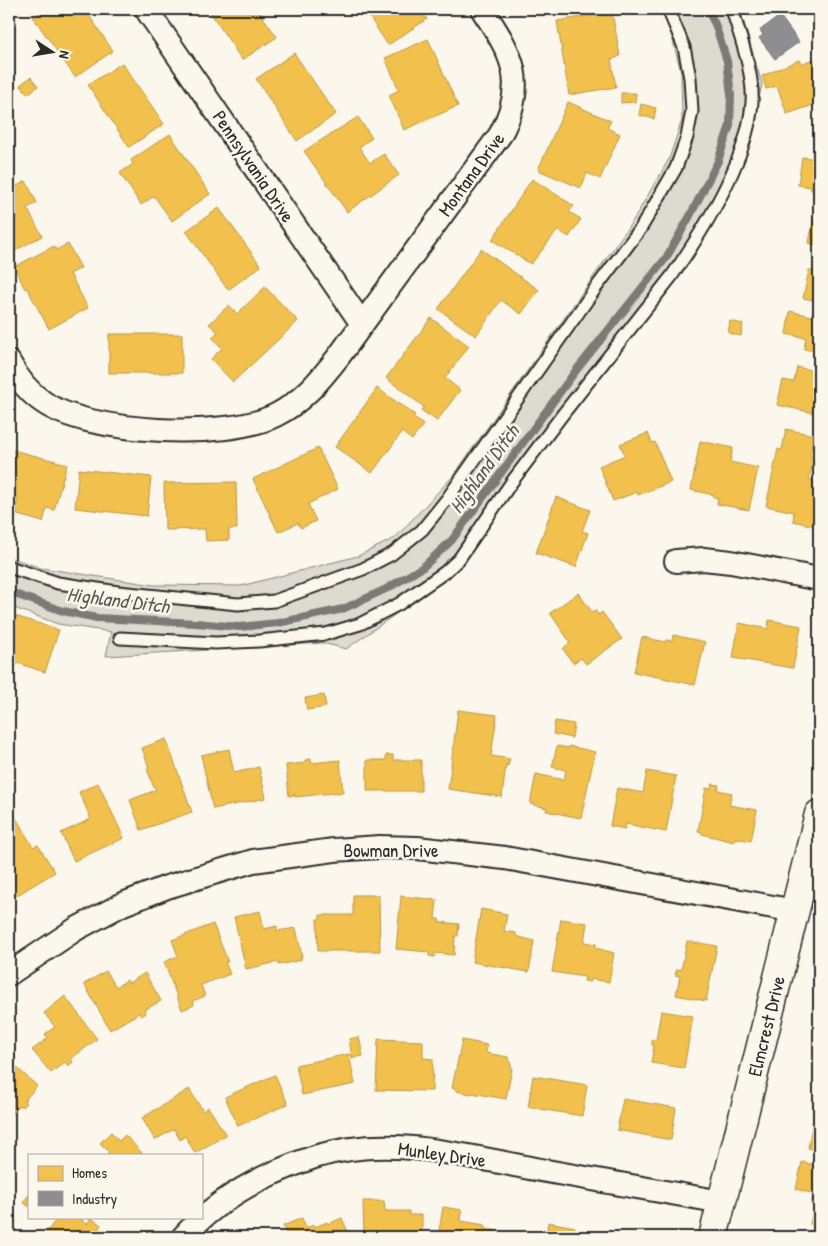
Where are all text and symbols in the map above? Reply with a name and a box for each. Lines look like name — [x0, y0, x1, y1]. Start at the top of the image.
north arrow — [28, 28, 78, 78]
text: N — [55, 49, 75, 61]
street label: Pennsylvania Drive — [207, 105, 301, 227]
street label: Montana Drive — [432, 126, 510, 221]
water label: Highland Ditch — [442, 418, 526, 519]
water label: Highland Ditch — [65, 580, 172, 620]
street label: Bowman Drive — [343, 837, 439, 863]
street label: Elmcrest Drive — [741, 973, 791, 1079]
street label: Munley Drive — [396, 1135, 488, 1173]
legend — [28, 1154, 202, 1218]
text: Homes — [72, 1162, 107, 1183]
text: Industry — [72, 1188, 117, 1209]

